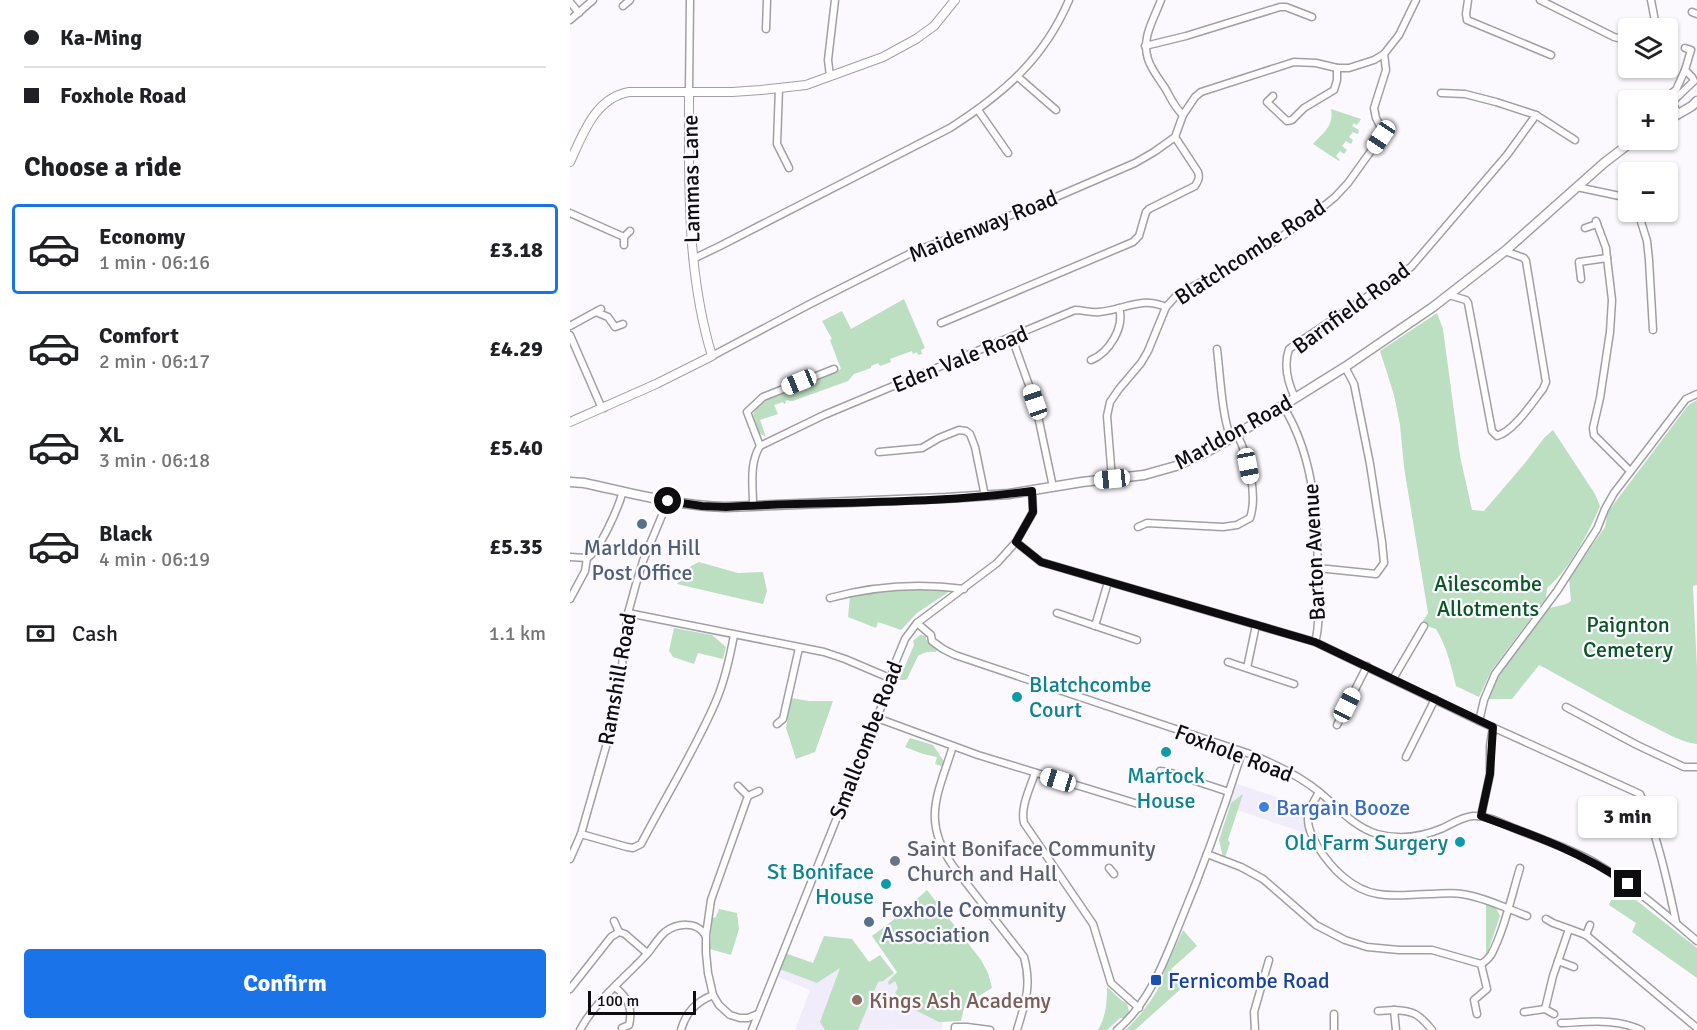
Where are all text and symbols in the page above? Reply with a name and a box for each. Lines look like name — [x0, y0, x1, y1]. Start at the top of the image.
map controls — [1618, 18, 1678, 222]
button: layers — [1618, 18, 1678, 78]
text: Ka-Ming — [60, 24, 142, 51]
text: Foxhole Road — [60, 82, 186, 109]
button: + — [1618, 90, 1678, 150]
street label: Lammas Lane — [676, 115, 706, 243]
car — [1363, 117, 1399, 157]
text: Choose a ride — [24, 151, 182, 184]
button: − — [1618, 162, 1678, 222]
street label: Maidenway Road — [905, 184, 1061, 268]
street label: Blatchcombe Road — [1170, 193, 1330, 311]
icon: car — [27, 222, 81, 276]
text: Economy — [99, 223, 185, 250]
text: £3.18 — [489, 236, 543, 263]
text: 1 min · 06:16 — [99, 250, 210, 275]
street label: Barnfield Road — [1287, 256, 1415, 360]
street label: Eden Vale Road — [888, 320, 1032, 398]
icon: car — [27, 321, 81, 375]
text: Comfort — [99, 322, 179, 349]
text: £4.29 — [489, 335, 543, 362]
text: 2 min · 06:17 — [99, 349, 210, 374]
car — [779, 367, 819, 397]
car — [1021, 382, 1049, 422]
street label: Marldon Road — [1169, 389, 1297, 475]
icon: car — [27, 420, 81, 474]
text: XL — [99, 421, 124, 448]
text: £5.40 — [489, 434, 543, 461]
car — [1236, 447, 1260, 485]
text: 3 min · 06:18 — [99, 448, 210, 473]
car — [1093, 468, 1131, 490]
street label: Barton Avenue — [1297, 483, 1331, 621]
route start — [654, 487, 681, 514]
marker: Marldon Hill Post Office — [635, 517, 649, 531]
icon: car — [27, 519, 81, 573]
text: Black — [99, 520, 153, 547]
text: £5.35 — [489, 533, 543, 560]
place label: Marldon Hill Post Office — [584, 534, 700, 586]
text: 4 min · 06:19 — [99, 547, 210, 572]
park label: Ailescombe Allotments — [1434, 570, 1542, 622]
street label: Ramshill Road — [592, 611, 642, 747]
park label: Paignton Cemetery — [1583, 611, 1674, 663]
icon: cash — [24, 617, 57, 650]
text: Cash — [72, 620, 118, 647]
text: 1.1 km — [489, 621, 546, 646]
street label: Smallcombe Road — [823, 657, 909, 823]
place label: Blatchcombe Court — [1029, 671, 1151, 723]
car — [1331, 685, 1363, 725]
marker: Blatchcombe Court — [1010, 690, 1024, 704]
street label: Foxhole Road — [1171, 718, 1297, 788]
marker: Martock House — [1159, 745, 1173, 759]
place label: Martock House — [1127, 762, 1205, 814]
car — [1038, 766, 1078, 794]
place label: Bargain Booze — [1276, 794, 1410, 821]
callout: 3 min — [1578, 797, 1678, 839]
marker: Bargain Booze — [1257, 800, 1271, 814]
text: 3 min — [1603, 804, 1652, 829]
place label: Old Farm Surgery — [1285, 829, 1449, 856]
place label: Saint Boniface Community Church and Hall — [907, 835, 1156, 887]
marker: Old Farm Surgery — [1453, 835, 1467, 849]
marker: Saint Boniface Community Church and Hall — [888, 854, 902, 868]
place label: St Boniface House — [767, 858, 874, 910]
route end — [1614, 870, 1641, 897]
marker: St Boniface House — [879, 877, 893, 891]
place label: Foxhole Community Association — [881, 896, 1067, 948]
marker: Foxhole Community Association — [862, 915, 876, 929]
button: Confirm — [24, 949, 546, 1018]
place label: Fernicombe Road — [1168, 967, 1330, 994]
marker: Fernicombe Road — [1149, 973, 1163, 987]
place label: Kings Ash Academy — [869, 987, 1052, 1014]
scale bar — [588, 988, 696, 1016]
text: 100 m — [597, 991, 639, 1011]
marker: Kings Ash Academy — [850, 993, 864, 1007]

